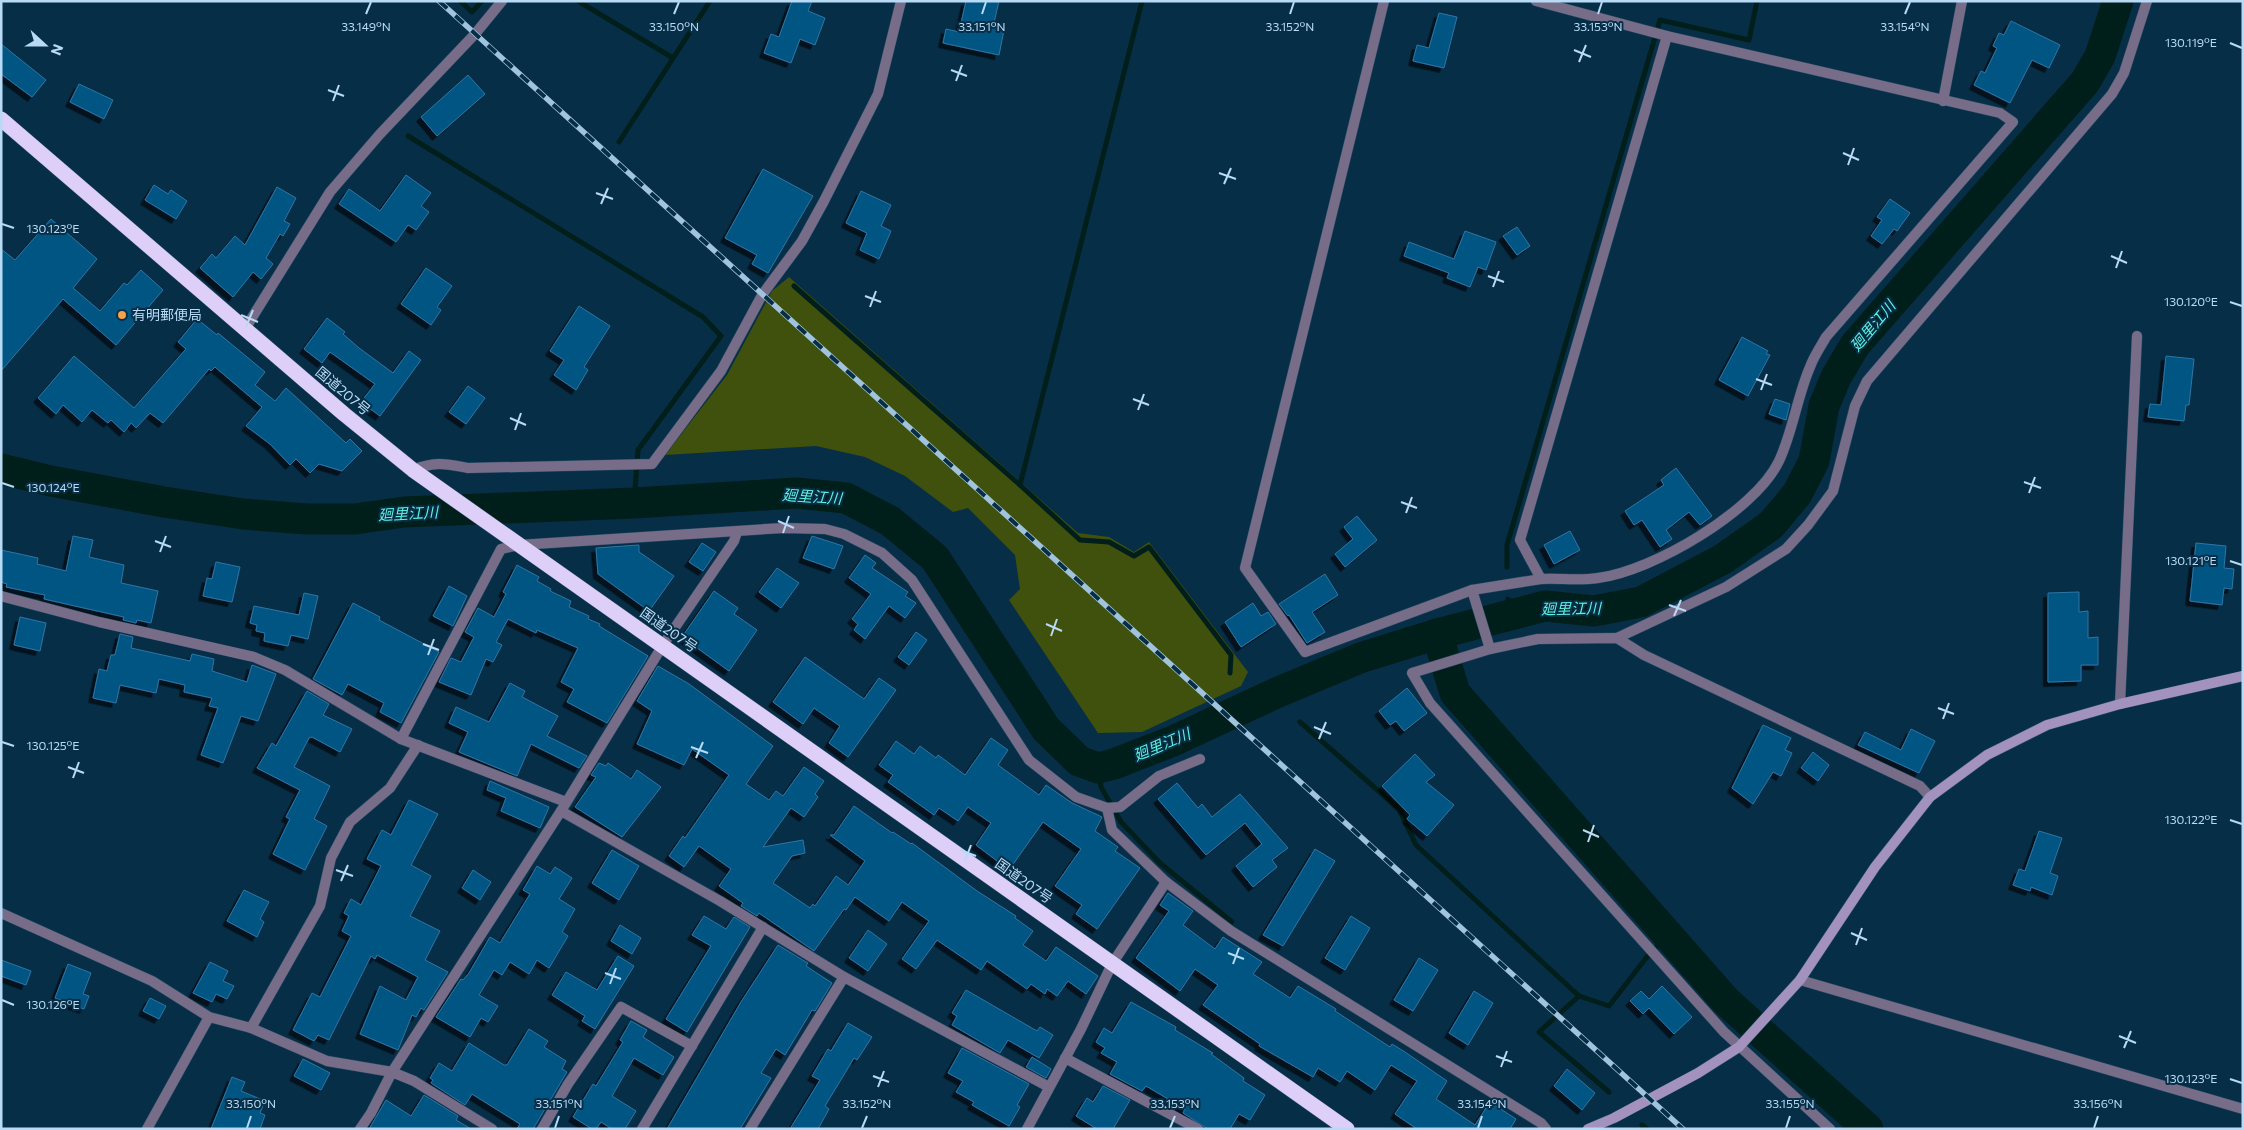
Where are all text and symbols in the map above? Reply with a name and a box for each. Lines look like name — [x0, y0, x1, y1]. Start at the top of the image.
text: 33.149°N — [341, 19, 391, 33]
text: 33.150°N — [649, 19, 699, 33]
text: 33.151°N — [958, 19, 1006, 33]
text: 33.152°N — [1266, 19, 1314, 33]
text: 33.153°N — [1574, 19, 1622, 33]
text: 33.154°N — [1880, 19, 1930, 33]
north arrow — [20, 20, 70, 70]
text: 130.119°E — [2165, 35, 2217, 49]
text: N — [48, 42, 67, 58]
text: 130.123°E — [27, 221, 79, 235]
text: 130.120°E — [2164, 294, 2218, 308]
water label: 廻里江川 — [1846, 295, 1900, 354]
place label: 有明郵便局 — [132, 306, 202, 323]
marker: 有明郵便局 — [116, 309, 128, 321]
street label: 国道207号 — [313, 363, 374, 418]
text: 130.124°E — [26, 480, 80, 494]
water label: 廻里江川 — [782, 485, 845, 507]
water label: 廻里江川 — [378, 502, 440, 524]
text: 130.121°E — [2165, 553, 2217, 567]
water label: 廻里江川 — [1541, 598, 1603, 618]
street label: 国道207号 — [637, 604, 701, 656]
water label: 廻里江川 — [1130, 723, 1195, 764]
text: 130.125°E — [27, 738, 79, 752]
text: 130.122°E — [2165, 812, 2217, 826]
street label: 国道207号 — [992, 855, 1056, 907]
text: 130.126°E — [26, 997, 80, 1011]
text: 130.123°E — [2165, 1071, 2217, 1085]
text: 33.150°N — [226, 1096, 276, 1110]
text: 33.151°N — [535, 1096, 583, 1110]
text: 33.152°N — [843, 1096, 891, 1110]
text: 33.153°N — [1151, 1096, 1199, 1110]
text: 33.154°N — [1457, 1096, 1507, 1110]
text: 33.155°N — [1766, 1096, 1814, 1110]
text: 33.156°N — [2073, 1096, 2123, 1110]

